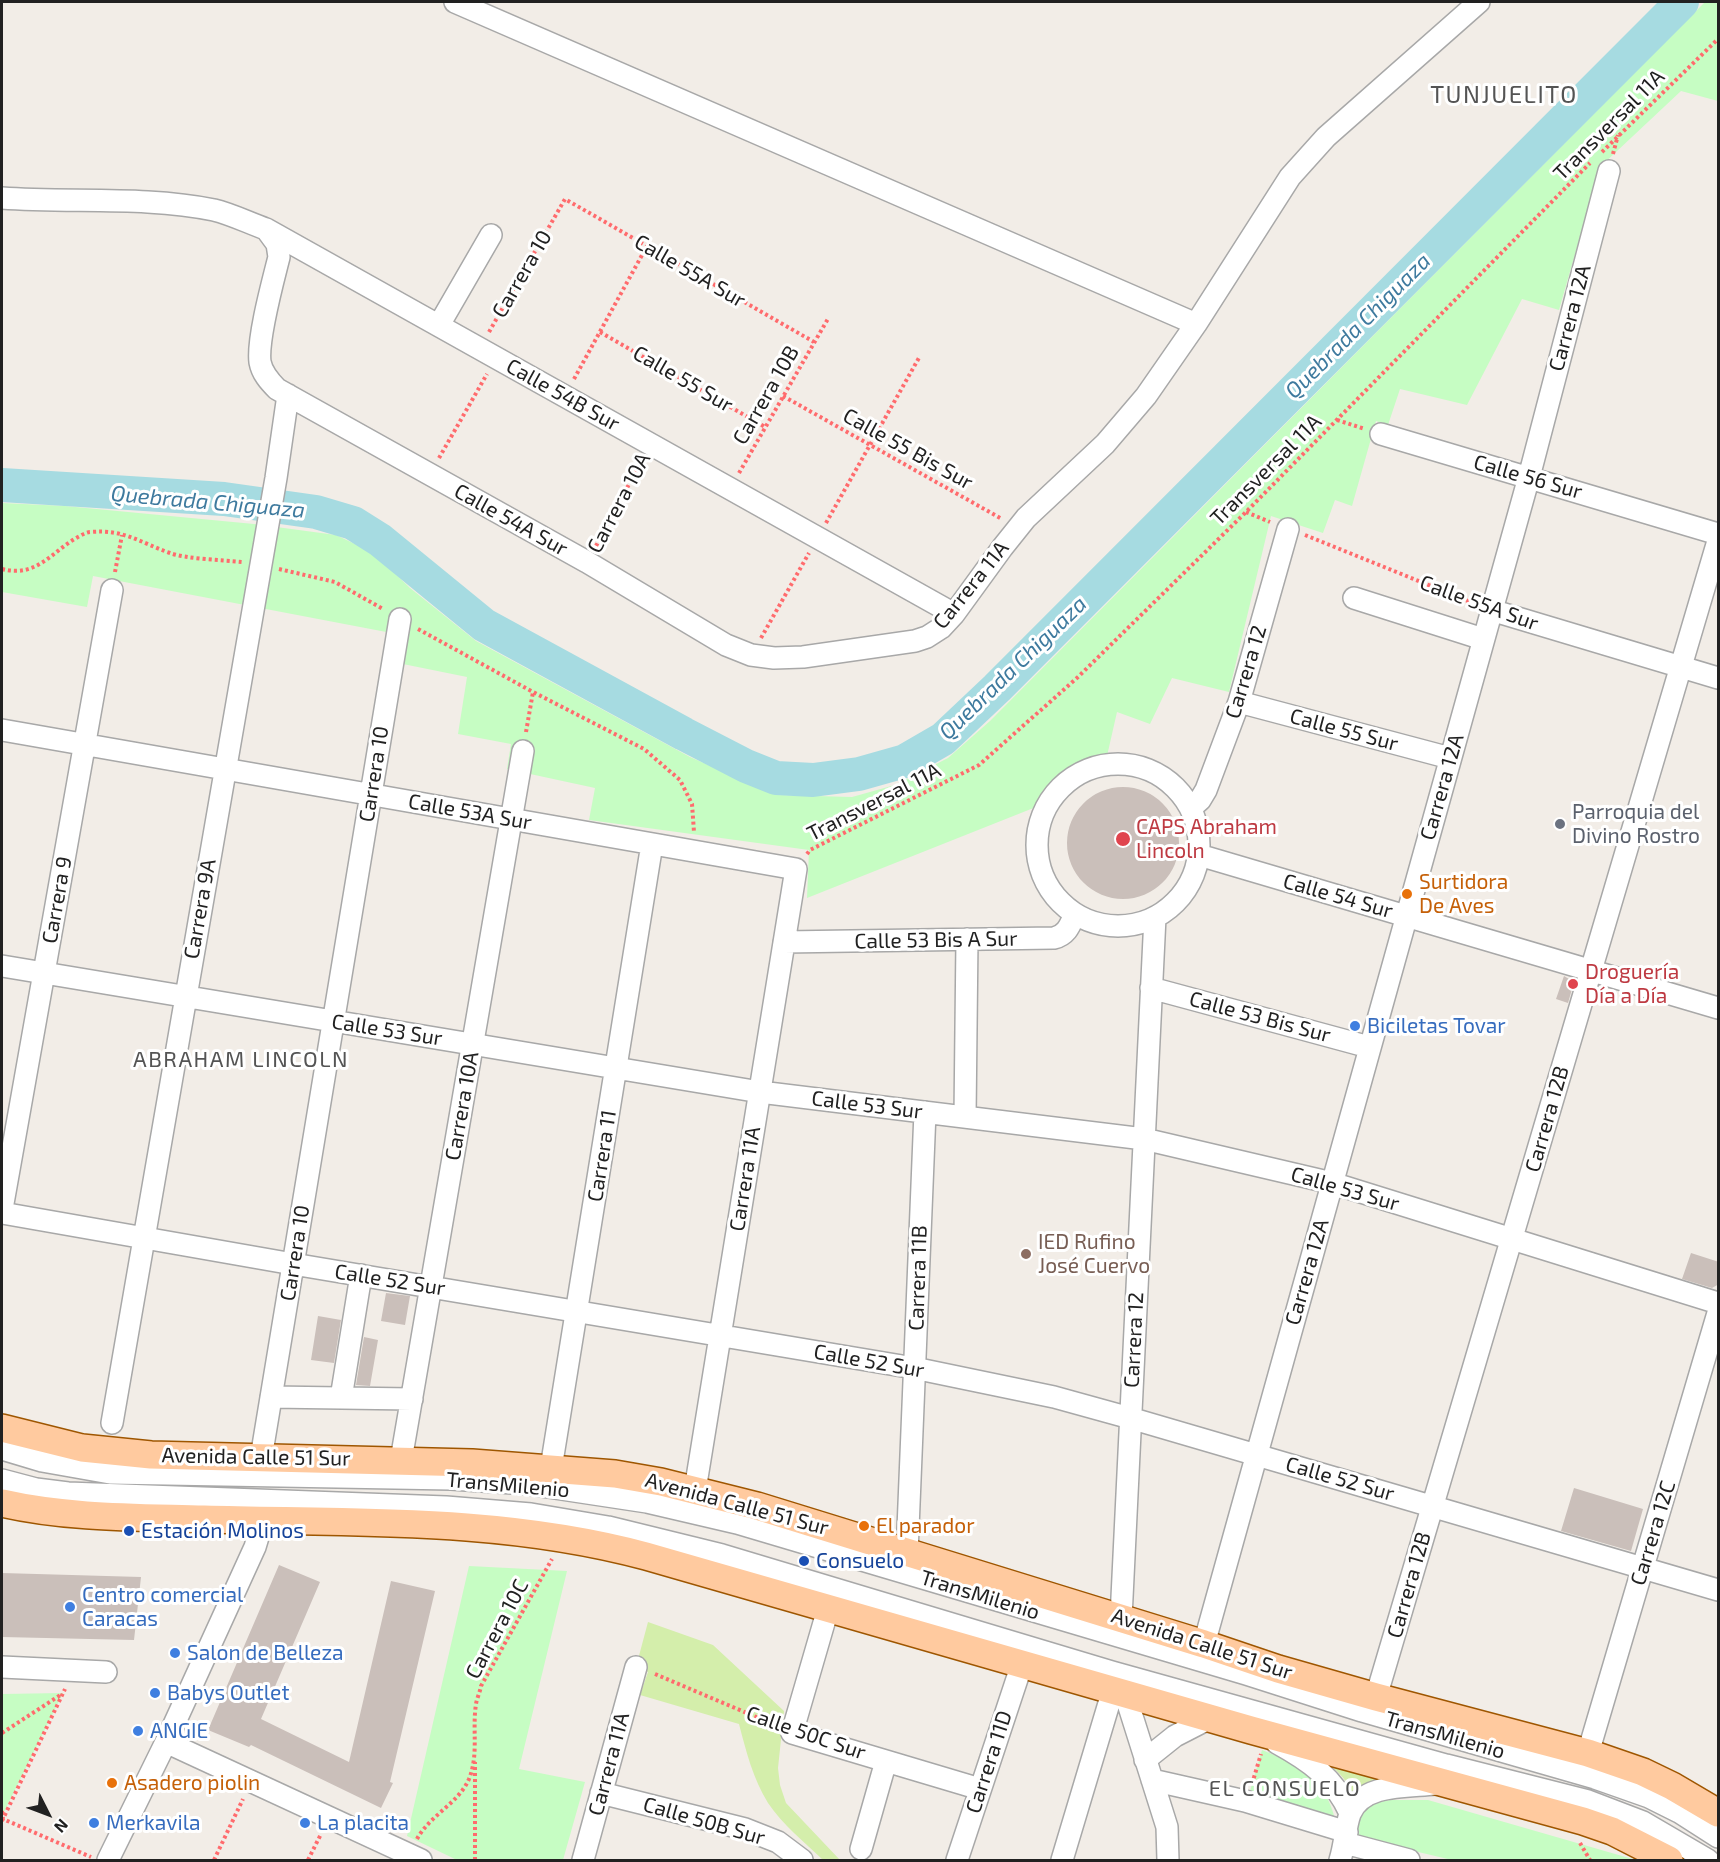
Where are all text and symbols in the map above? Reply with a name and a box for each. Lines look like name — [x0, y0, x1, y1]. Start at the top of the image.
street label: Transversal 11A — [1548, 64, 1670, 186]
district label: TUNJUELITO — [1430, 81, 1578, 109]
street label: Carrera 10 — [487, 226, 557, 322]
street label: Calle 55A Sur — [630, 229, 750, 313]
water label: Quebrada Chiguaza — [1280, 248, 1436, 404]
street label: Carrera 12A — [1544, 262, 1596, 374]
street label: Calle 55 Sur — [629, 340, 737, 418]
street label: Carrera 10B — [728, 341, 804, 449]
street label: Calle 54B Sur — [502, 353, 624, 437]
street label: Calle 55 Bis Sur — [839, 403, 977, 495]
street label: Transversal 11A — [1205, 409, 1327, 531]
street label: Carrera 10A — [582, 448, 656, 558]
street label: Calle 56 Sur — [1471, 449, 1585, 505]
street label: Calle 54A Sur — [450, 478, 572, 562]
water label: Quebrada Chiguaza — [110, 480, 306, 524]
street label: Carrera 11A — [928, 536, 1014, 634]
street label: Calle 55A Sur — [1416, 570, 1542, 636]
water label: Quebrada Chiguaza — [934, 591, 1092, 745]
street label: Carrera 12 — [1220, 622, 1272, 722]
street label: Calle 55 Sur — [1287, 703, 1401, 757]
street label: Carrera 10 — [354, 724, 394, 824]
street label: Carrera 12A — [1415, 731, 1469, 843]
street label: Transversal 11A — [803, 757, 945, 847]
street label: Calle 53A Sur — [406, 789, 534, 835]
place label: Parroquia del Divino Rostro — [1572, 799, 1700, 849]
place label: CAPS Abraham Lincoln — [1136, 814, 1277, 864]
marker: Parroquia del Divino Rostro — [1553, 817, 1567, 831]
marker: CAPS Abraham Lincoln — [1114, 830, 1132, 848]
street label: Carrera 9 — [37, 854, 77, 946]
street label: Carrera 9A — [179, 857, 221, 961]
street label: Calle 54 Sur — [1280, 868, 1396, 924]
place label: Surtidora De Aves — [1419, 869, 1508, 919]
marker: Surtidora De Aves — [1400, 887, 1414, 901]
street label: Calle 53 Bis A Sur — [854, 926, 1018, 954]
place label: Droguería Día a Día — [1585, 959, 1679, 1009]
marker: Droguería Día a Día — [1566, 977, 1580, 991]
street label: Calle 53 Bis Sur — [1187, 986, 1333, 1048]
street label: Calle 53 Sur — [330, 1009, 444, 1051]
place label: Biciletas Tovar — [1367, 1013, 1506, 1039]
marker: Biciletas Tovar — [1348, 1019, 1362, 1033]
district label: ABRAHAM LINCOLN — [133, 1047, 349, 1073]
street label: Carrera 10A — [440, 1050, 484, 1162]
street label: Carrera 12B — [1520, 1063, 1574, 1175]
street label: Calle 53 Sur — [810, 1086, 924, 1124]
street label: Carrera 11 — [582, 1108, 622, 1204]
street label: Carrera 11A — [724, 1125, 766, 1233]
street label: Calle 53 Sur — [1288, 1161, 1402, 1217]
street label: Carrera 10 — [275, 1203, 315, 1303]
street label: Carrera 12A — [1280, 1216, 1334, 1328]
street label: Carrera 11B — [904, 1225, 932, 1331]
place label: IED Rufino José Cuervo — [1038, 1229, 1150, 1279]
marker: IED Rufino José Cuervo — [1019, 1247, 1033, 1261]
street label: Calle 52 Sur — [333, 1259, 447, 1301]
street label: Carrera 12 — [1119, 1291, 1149, 1389]
street label: Calle 52 Sur — [812, 1339, 926, 1383]
street label: Avenida Calle 51 Sur — [161, 1443, 351, 1471]
street label: Calle 52 Sur — [1283, 1451, 1397, 1507]
street label: TransMilenio — [445, 1467, 571, 1503]
street label: Avenida Calle 51 Sur — [642, 1467, 832, 1541]
street label: Carrera 12C — [1625, 1478, 1681, 1588]
place label: El parador — [876, 1513, 975, 1539]
place label: Estación Molinos — [141, 1518, 304, 1544]
marker: El parador — [857, 1519, 871, 1533]
marker: Estación Molinos — [122, 1524, 136, 1538]
street label: Carrera 12B — [1382, 1529, 1436, 1641]
place label: Consuelo — [816, 1548, 904, 1574]
marker: Consuelo — [797, 1554, 811, 1568]
street label: TransMilenio — [917, 1565, 1043, 1625]
street label: Carrera 10C — [460, 1575, 534, 1683]
place label: Centro comercial Caracas — [82, 1582, 243, 1632]
marker: Centro comercial Caracas — [63, 1600, 77, 1614]
street label: Avenida Calle 51 Sur — [1108, 1603, 1296, 1685]
place label: Salon de Belleza — [187, 1640, 344, 1666]
marker: Salon de Belleza — [168, 1646, 182, 1660]
place label: Babys Outlet — [167, 1680, 289, 1706]
marker: Babys Outlet — [148, 1686, 162, 1700]
street label: Calle 50C Sur — [743, 1701, 869, 1765]
street label: TransMilenio — [1382, 1706, 1508, 1764]
street label: Carrera 11D — [961, 1707, 1017, 1817]
street label: Carrera 11A — [583, 1710, 635, 1818]
place label: ANGIE — [150, 1718, 208, 1744]
marker: ANGIE — [131, 1724, 145, 1738]
place label: Asadero piolin — [124, 1770, 260, 1796]
marker: Asadero piolin — [105, 1776, 119, 1790]
district label: EL CONSUELO — [1209, 1776, 1361, 1802]
north arrow — [18, 1784, 78, 1844]
street label: Calle 50B Sur — [640, 1792, 768, 1850]
place label: Merkavila — [106, 1810, 200, 1836]
place label: La placita — [317, 1810, 409, 1836]
text: N — [51, 1816, 73, 1837]
marker: Merkavila — [87, 1816, 101, 1830]
marker: La placita — [298, 1816, 312, 1830]

